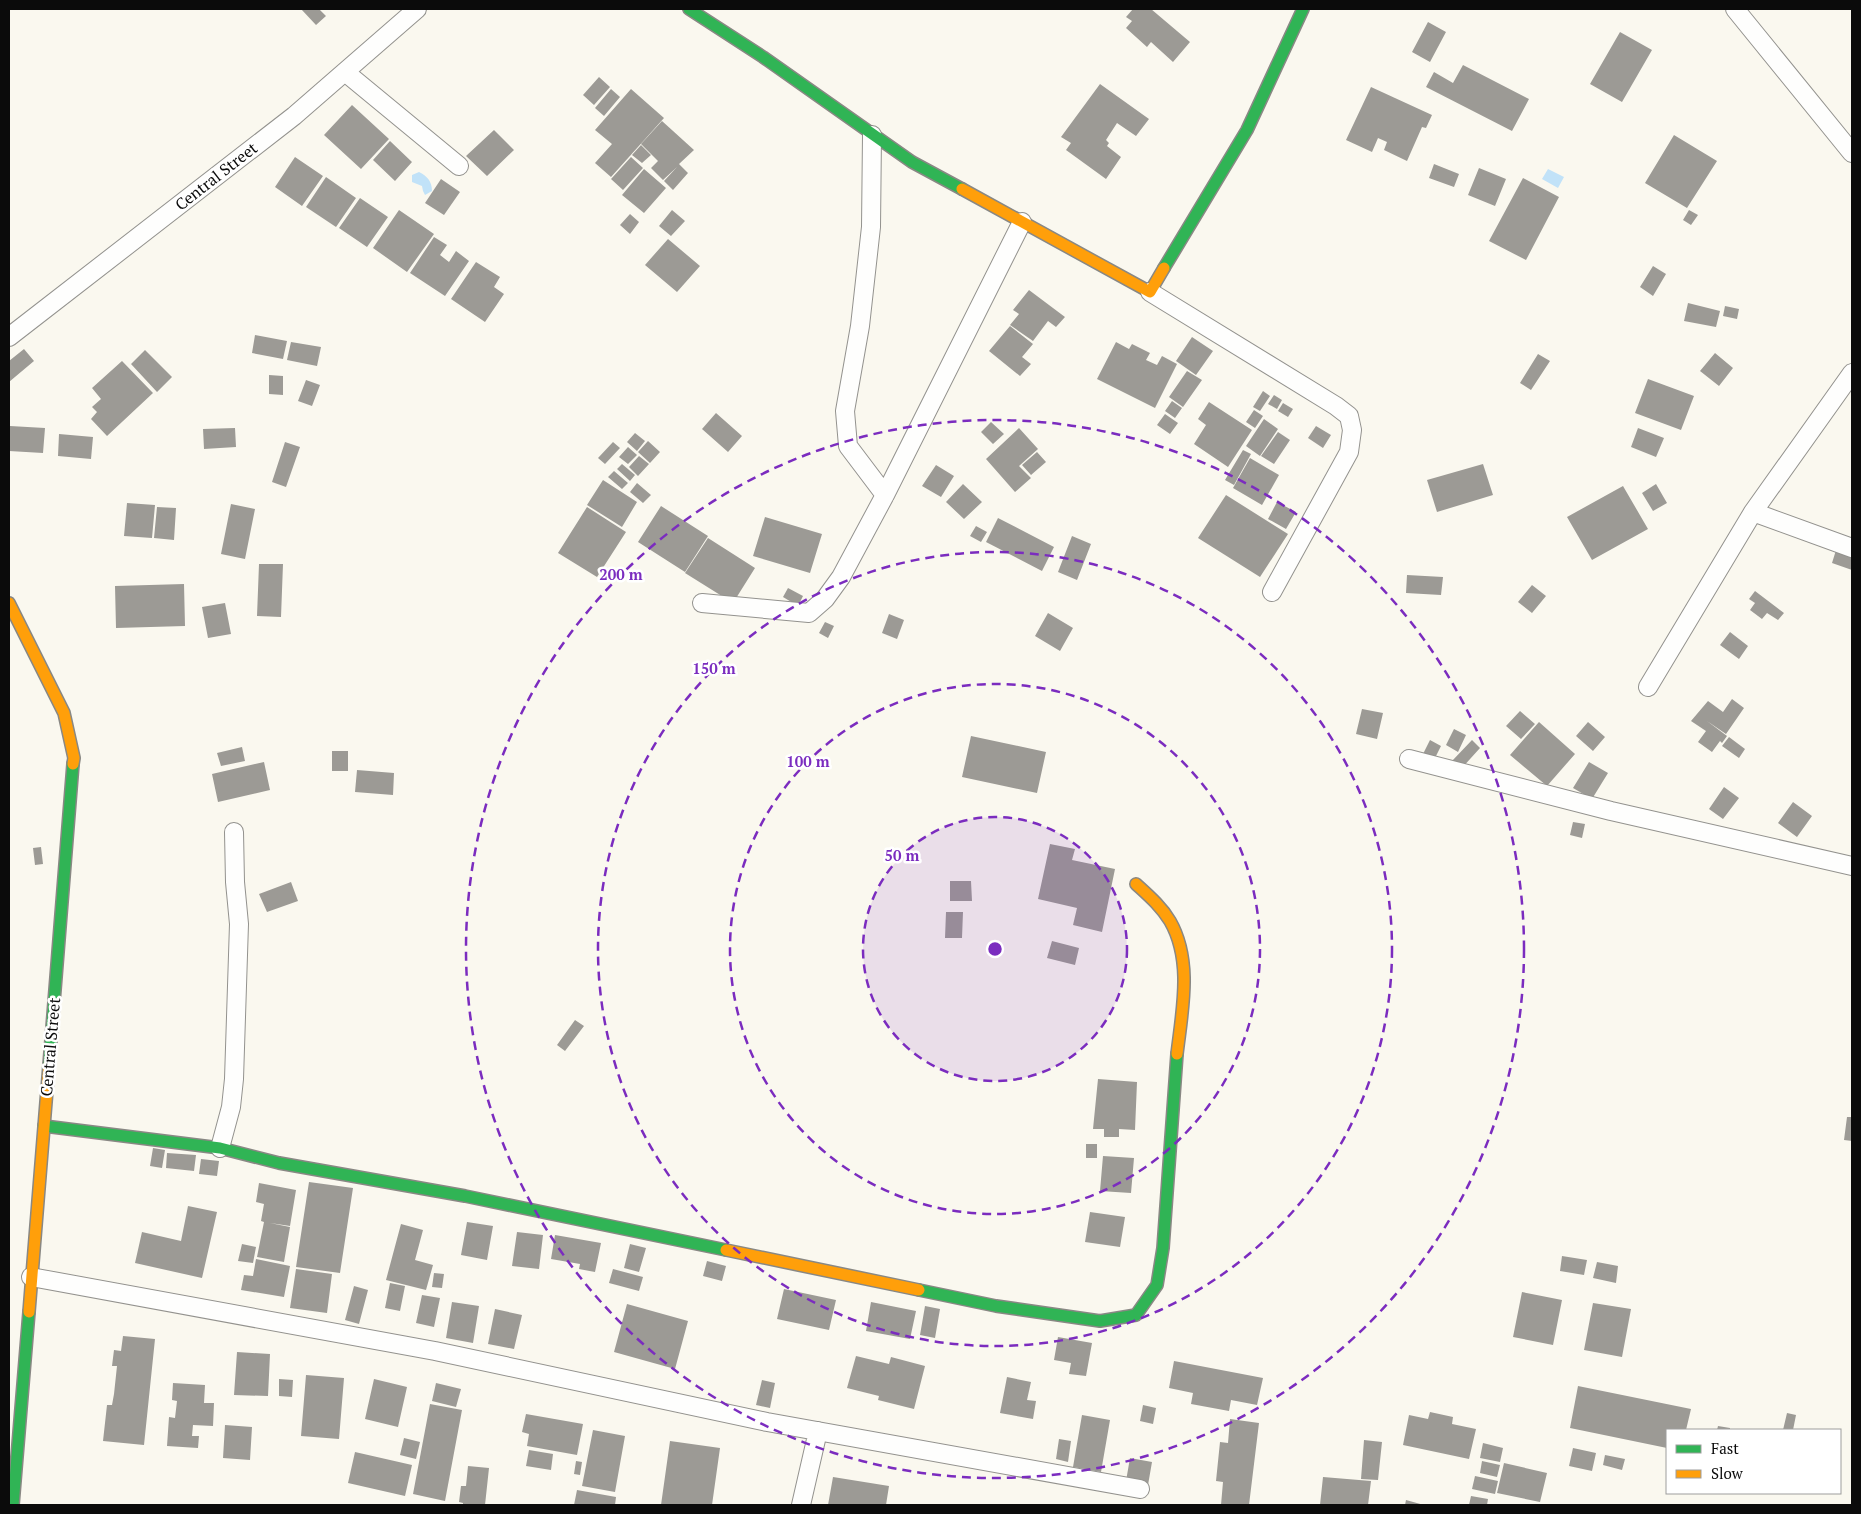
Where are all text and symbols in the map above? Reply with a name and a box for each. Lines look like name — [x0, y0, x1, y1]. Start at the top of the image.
street label: Central Street — [170, 137, 262, 215]
text: 200 m — [599, 564, 643, 584]
text: 150 m — [692, 658, 736, 678]
text: 100 m — [786, 751, 830, 771]
text: 50 m — [885, 845, 920, 865]
centre of rings — [986, 940, 1004, 958]
street label: Central Street — [35, 997, 65, 1097]
legend — [1666, 1429, 1841, 1494]
text: Fast — [1711, 1438, 1739, 1458]
text: Slow — [1711, 1463, 1744, 1483]

